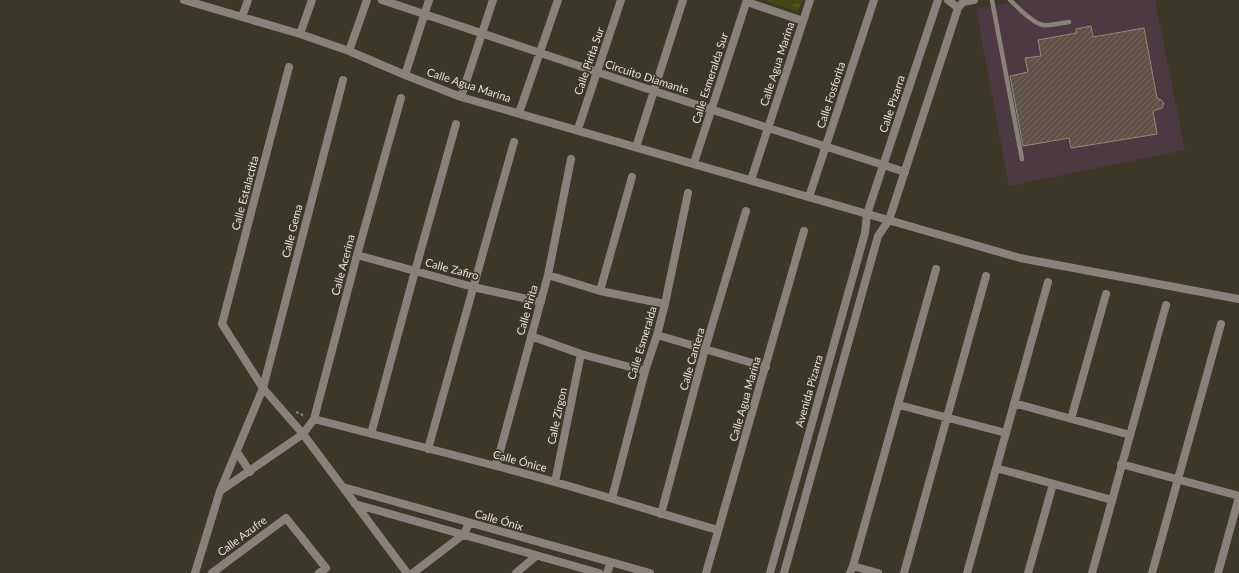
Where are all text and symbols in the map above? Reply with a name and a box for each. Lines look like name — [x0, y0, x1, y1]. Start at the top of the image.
street label: Calle Agua Marina — [757, 20, 796, 108]
street label: Calle Pirita Sur — [571, 25, 606, 96]
street label: Calle Esmeralda Sur — [689, 31, 730, 125]
street label: Circuito Diamante — [604, 57, 691, 96]
street label: Calle Fosforita — [814, 60, 847, 130]
street label: Calle Agua Marina — [425, 65, 513, 104]
street label: Calle Pizarra — [876, 73, 907, 134]
street label: Calle Estalactita — [228, 154, 261, 232]
street label: Calle Gema — [279, 203, 304, 259]
street label: Calle Acerina — [328, 233, 357, 297]
street label: Calle Zafiro — [424, 255, 480, 282]
street label: Calle Pirita — [513, 283, 540, 337]
street label: Calle Esmeralda — [624, 305, 659, 381]
street label: Calle Cantera — [676, 326, 707, 392]
street label: Avenida Pizarra — [792, 353, 825, 429]
street label: Calle Agua Marina — [726, 355, 763, 443]
street label: Calle Zirgon — [544, 386, 569, 445]
street label: Calle Ónice — [492, 447, 549, 474]
street label: Calle Ónix — [474, 506, 525, 533]
street label: Calle Azufre — [215, 513, 269, 558]

